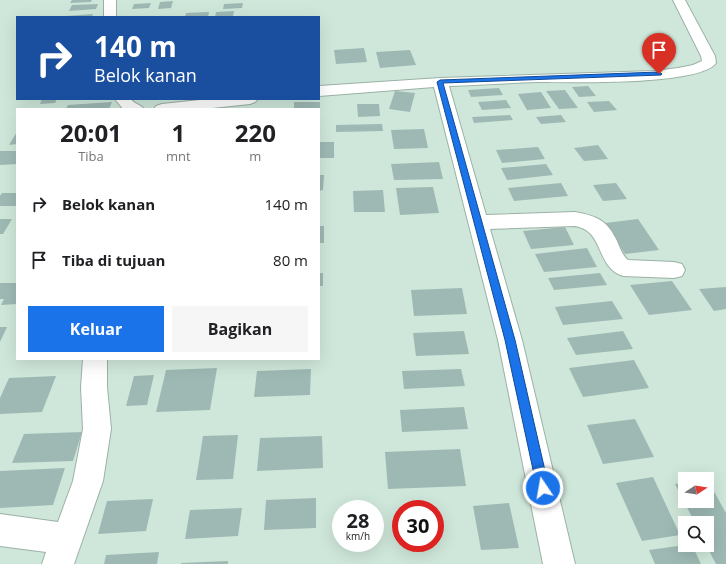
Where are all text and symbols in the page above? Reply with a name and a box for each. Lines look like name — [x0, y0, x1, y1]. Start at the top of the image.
text: 140 m — [94, 27, 177, 65]
icon: right — [28, 32, 80, 84]
pin — [642, 33, 676, 74]
icon: arrive — [648, 39, 670, 61]
text: Belok kanan — [94, 63, 197, 87]
text: 20:01 — [60, 116, 122, 149]
text: 1 — [171, 116, 185, 149]
text: 220 — [235, 116, 276, 149]
text: Tiba — [78, 147, 104, 165]
text: mnt — [166, 147, 191, 165]
text: m — [249, 147, 261, 165]
icon: right — [28, 193, 50, 215]
text: Belok kanan — [62, 194, 155, 214]
text: 140 m — [264, 194, 308, 214]
icon: arrive — [28, 249, 50, 271]
text: Tiba di tujuan — [62, 250, 165, 270]
text: 80 m — [273, 250, 308, 270]
button: Keluar — [28, 306, 164, 352]
button: Bagikan — [172, 306, 308, 352]
position arrow — [522, 467, 564, 509]
north arrow — [678, 472, 714, 508]
map controls — [678, 472, 714, 552]
speed limit sign: 30 — [392, 500, 444, 552]
text: 28 — [347, 507, 369, 534]
button: search — [678, 516, 714, 552]
text: km/h — [346, 529, 370, 543]

